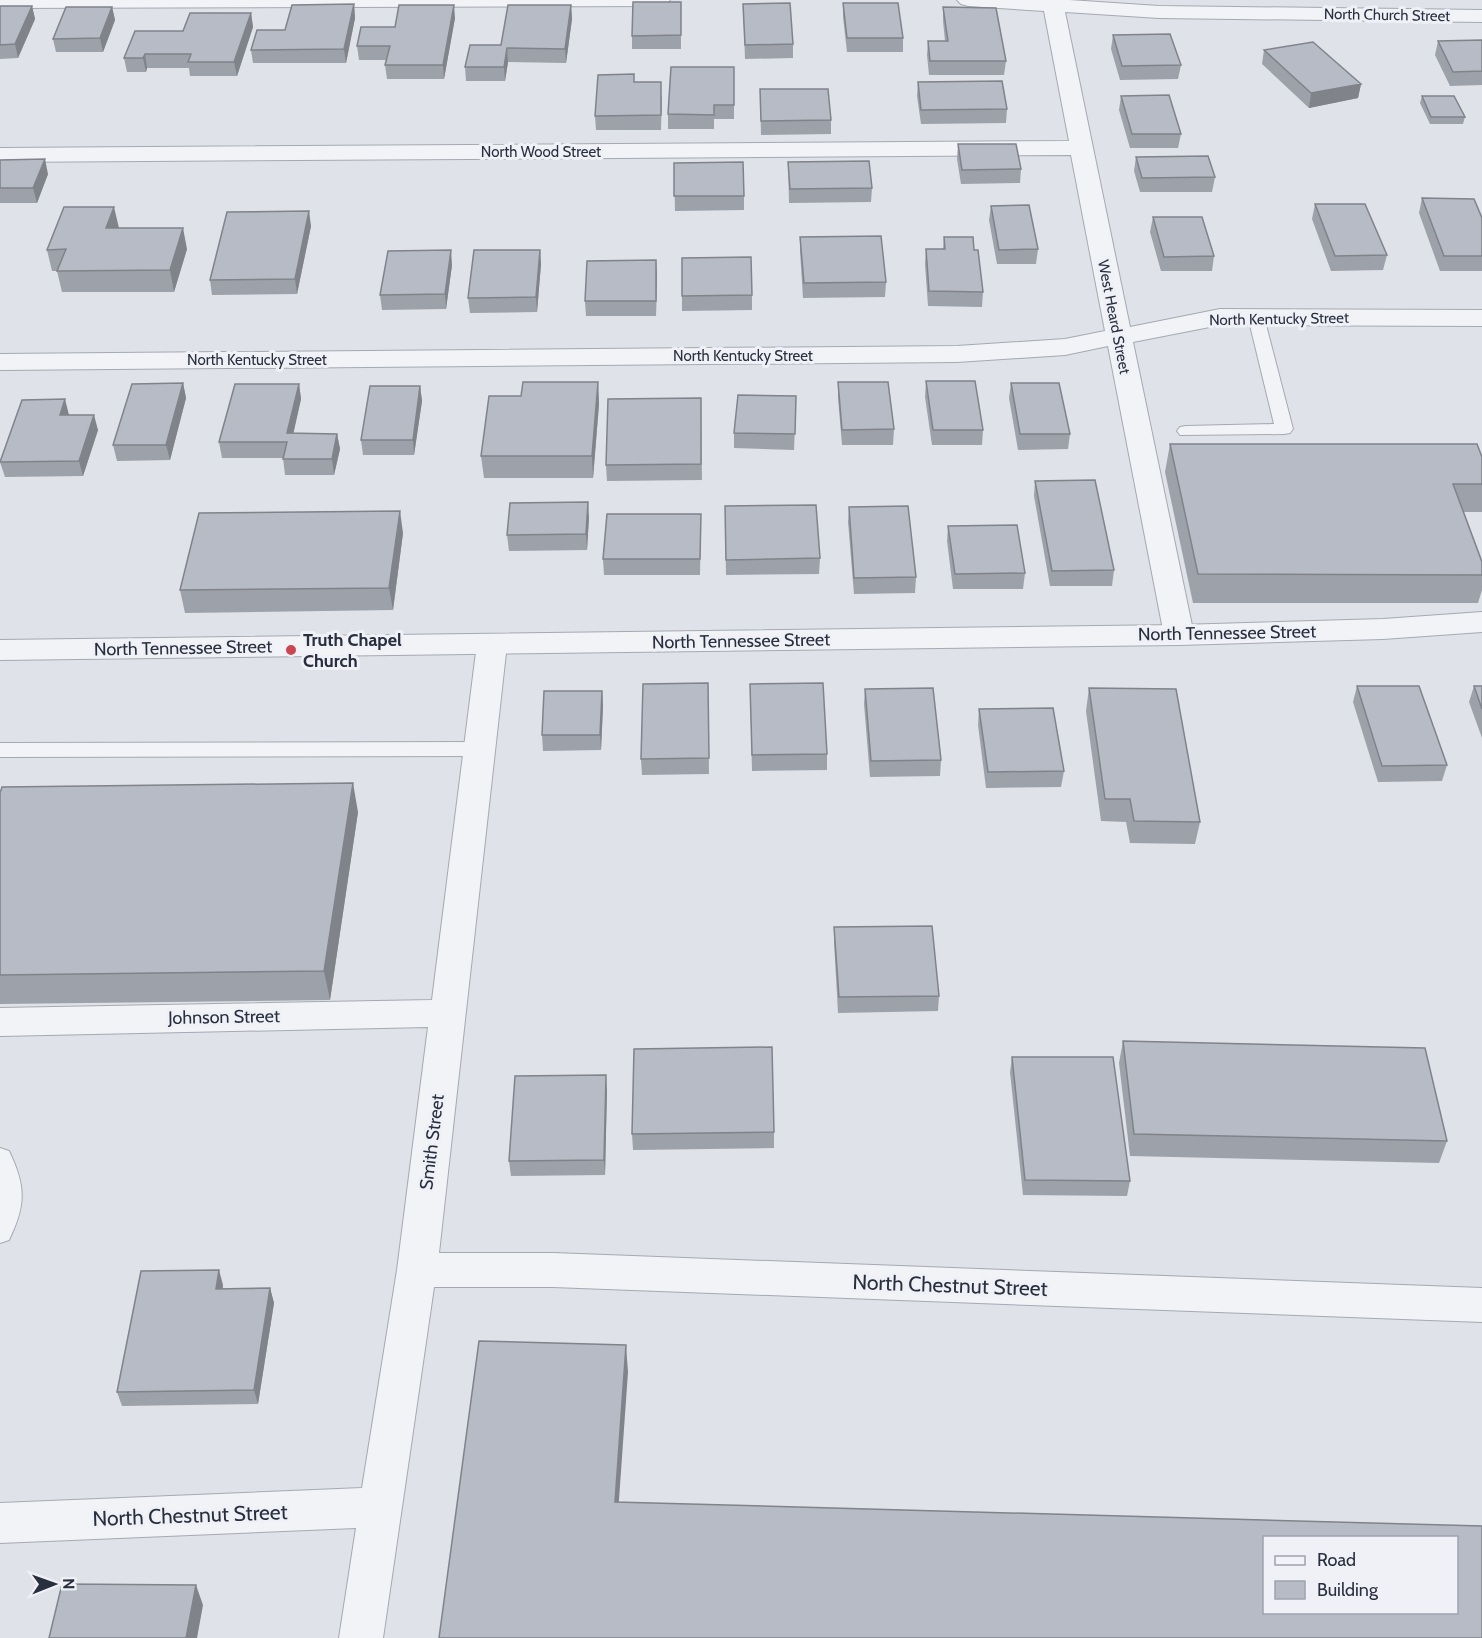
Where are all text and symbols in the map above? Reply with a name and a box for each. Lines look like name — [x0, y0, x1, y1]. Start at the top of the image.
street label: North Church Street — [1324, 5, 1450, 25]
street label: North Wood Street — [481, 143, 601, 161]
street label: West Heard Street — [1094, 258, 1134, 376]
street label: North Kentucky Street — [1209, 309, 1349, 329]
street label: North Kentucky Street — [673, 347, 813, 365]
street label: North Kentucky Street — [187, 351, 327, 369]
street label: North Tennessee Street — [1138, 620, 1316, 646]
street label: North Tennessee Street — [652, 628, 830, 654]
place label: Truth Chapel Church — [303, 629, 402, 672]
street label: North Tennessee Street — [94, 635, 272, 661]
marker: Truth Chapel Church — [284, 643, 298, 657]
street label: Johnson Street — [167, 1005, 280, 1029]
street label: Smith Street — [415, 1093, 449, 1191]
street label: North Chestnut Street — [852, 1269, 1048, 1301]
street label: North Chestnut Street — [92, 1499, 288, 1531]
legend — [1263, 1536, 1458, 1614]
text: Road — [1317, 1549, 1356, 1571]
north arrow — [24, 1554, 84, 1614]
text: N — [59, 1578, 78, 1590]
text: Building — [1317, 1579, 1379, 1601]

